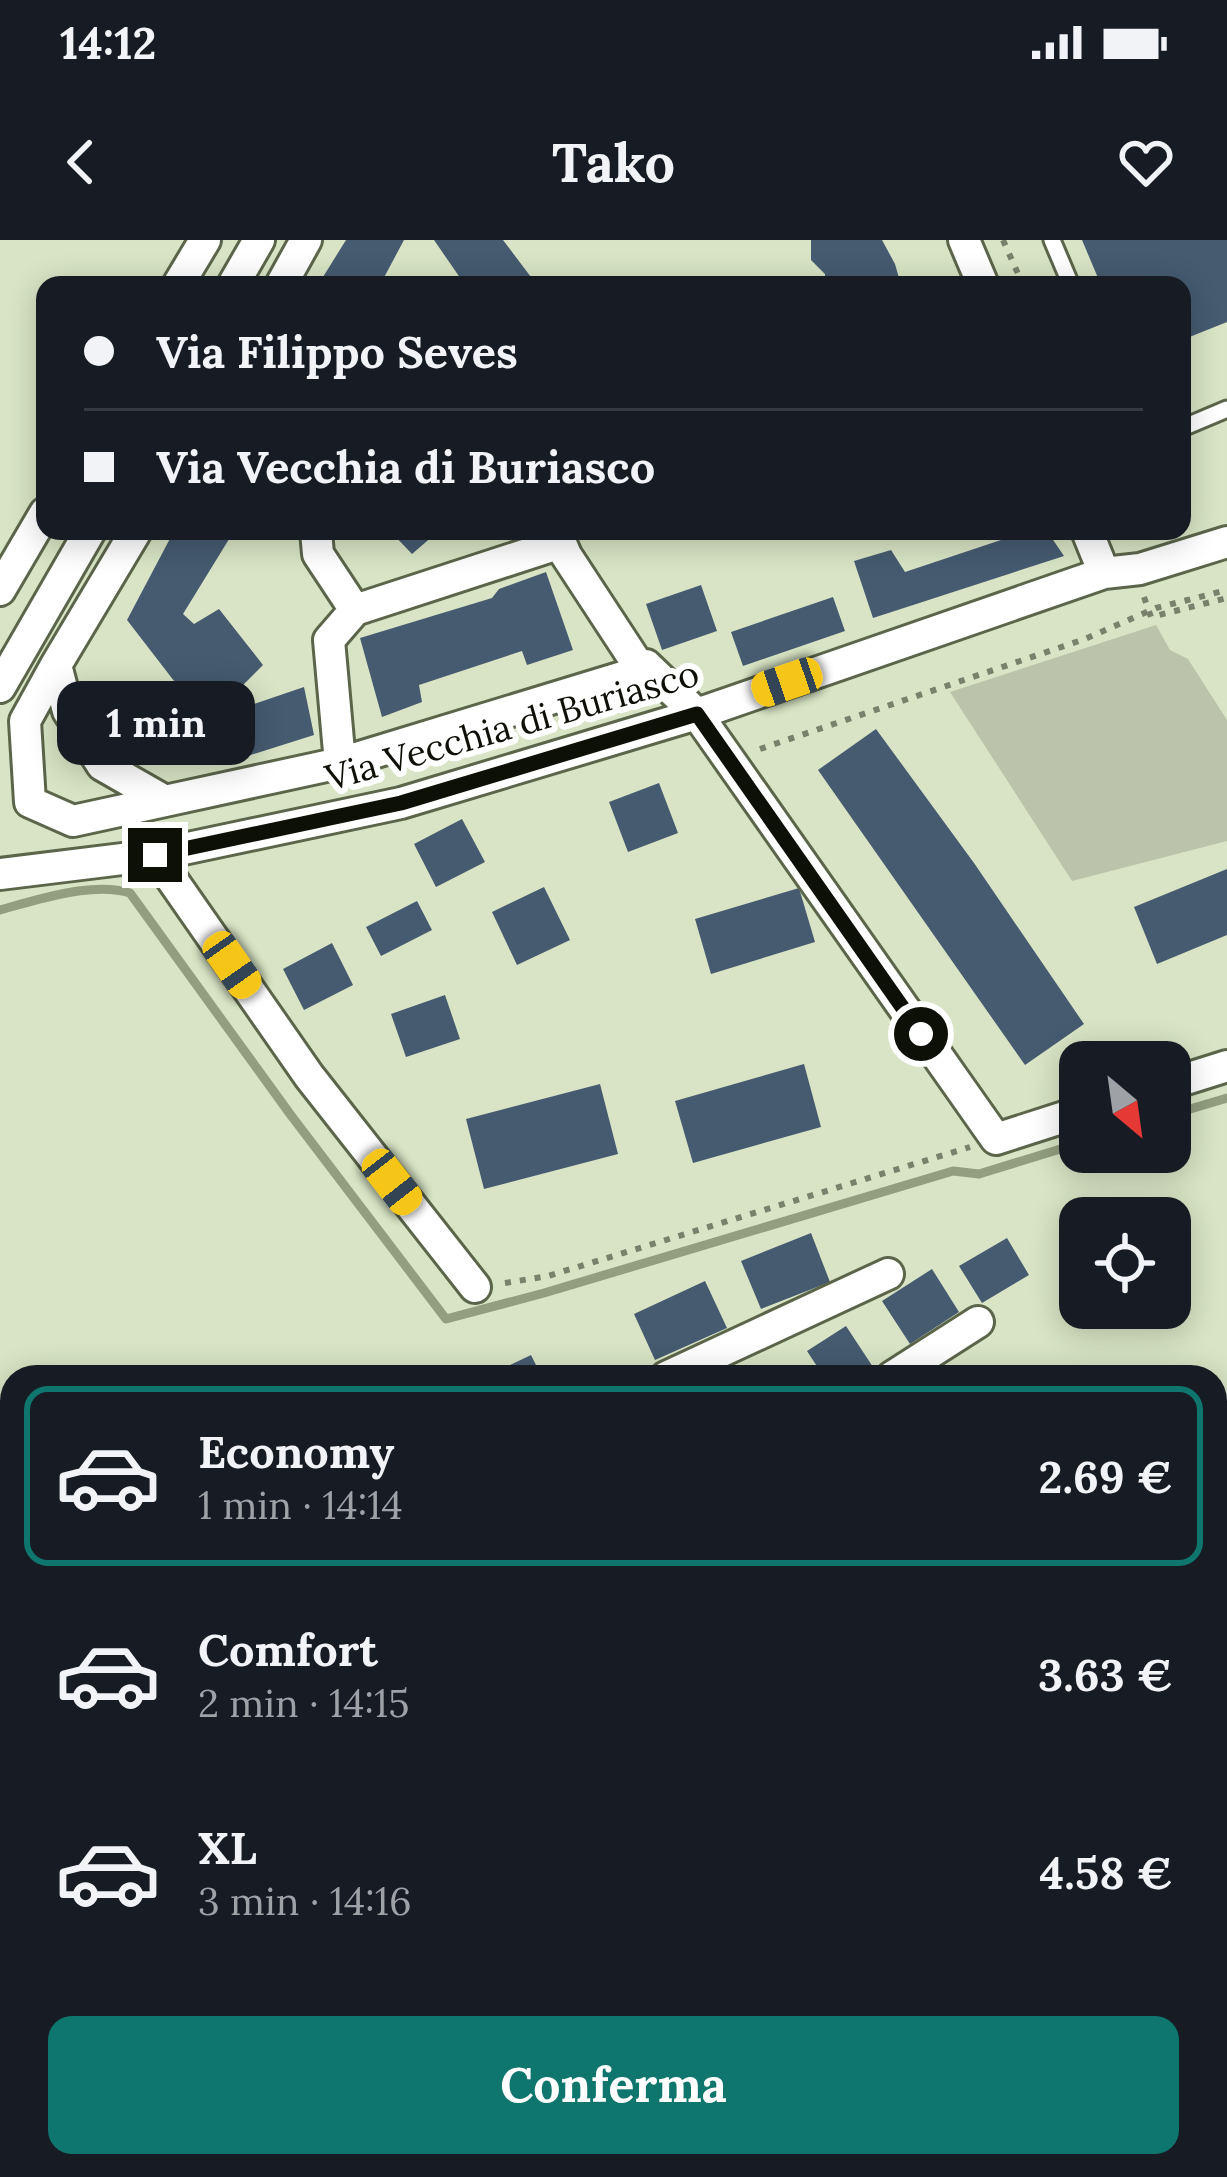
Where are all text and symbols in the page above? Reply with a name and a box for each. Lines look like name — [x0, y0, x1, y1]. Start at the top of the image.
text: 14:12 — [60, 14, 156, 71]
text: Tako — [552, 128, 675, 197]
icon: back — [48, 129, 114, 195]
icon: heart — [1113, 129, 1179, 195]
text: Via Filippo Seves — [156, 323, 518, 380]
text: Via Vecchia di Buriasco — [156, 438, 655, 495]
street label: Via Vecchia di Buriasco — [319, 650, 704, 801]
car — [747, 653, 827, 711]
callout: 1 min — [56, 681, 254, 765]
text: 1 min — [106, 698, 206, 748]
route end — [128, 828, 182, 882]
car — [197, 925, 267, 1005]
route start — [894, 1007, 948, 1061]
north arrow — [1059, 1041, 1191, 1173]
map controls — [1059, 1041, 1191, 1329]
car — [356, 1143, 428, 1221]
button: locate — [1059, 1197, 1191, 1329]
icon: car — [54, 1422, 162, 1530]
text: Economy — [198, 1423, 394, 1480]
text: 2.69 € — [1038, 1448, 1173, 1505]
text: 1 min · 14:14 — [198, 1480, 403, 1530]
icon: car — [54, 1620, 162, 1728]
text: Comfort — [198, 1621, 378, 1678]
text: 3.63 € — [1038, 1646, 1173, 1703]
text: 2 min · 14:15 — [198, 1678, 410, 1728]
icon: car — [54, 1818, 162, 1926]
text: XL — [198, 1819, 257, 1876]
text: 4.58 € — [1040, 1844, 1173, 1901]
text: 3 min · 14:16 — [198, 1876, 412, 1926]
button: Conferma — [48, 2016, 1179, 2154]

